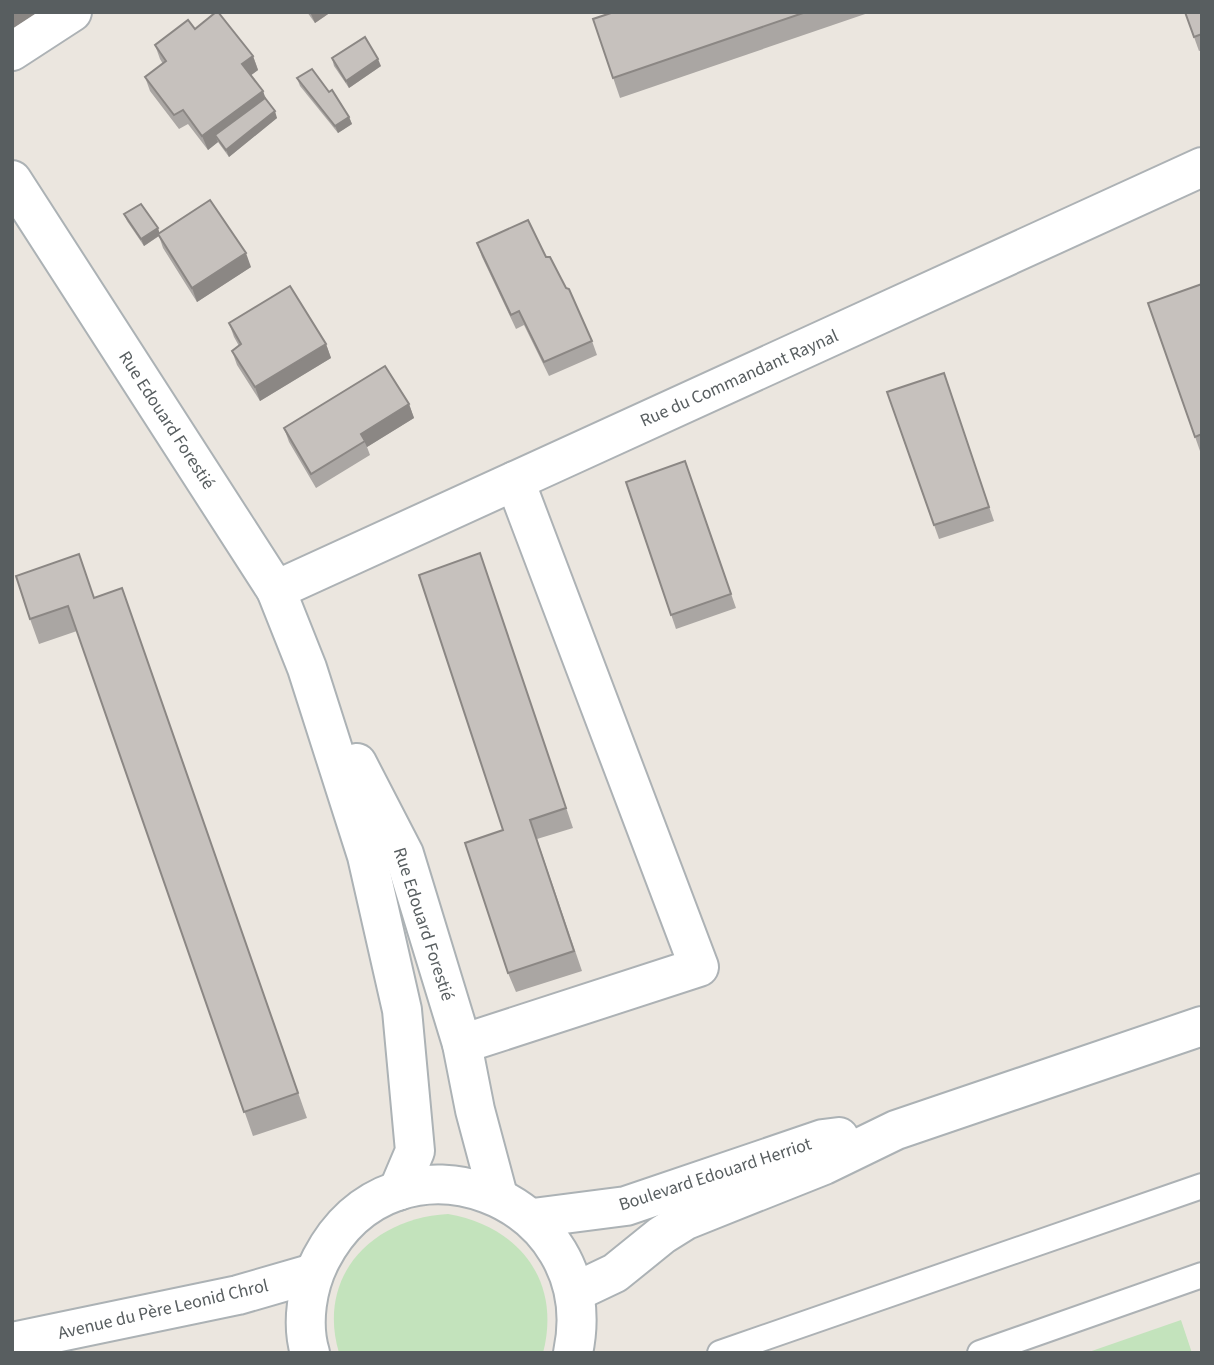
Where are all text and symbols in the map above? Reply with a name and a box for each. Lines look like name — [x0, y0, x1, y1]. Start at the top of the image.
street label: Rue du Commandant Raynal — [636, 323, 842, 433]
street label: Rue Edouard Forestié — [112, 346, 221, 494]
street label: Rue Edouard Forestié — [387, 844, 460, 1004]
street label: Boulevard Edouard Herriot — [616, 1131, 815, 1217]
street label: Avenue du Père Leonid Chrol — [55, 1273, 271, 1346]

